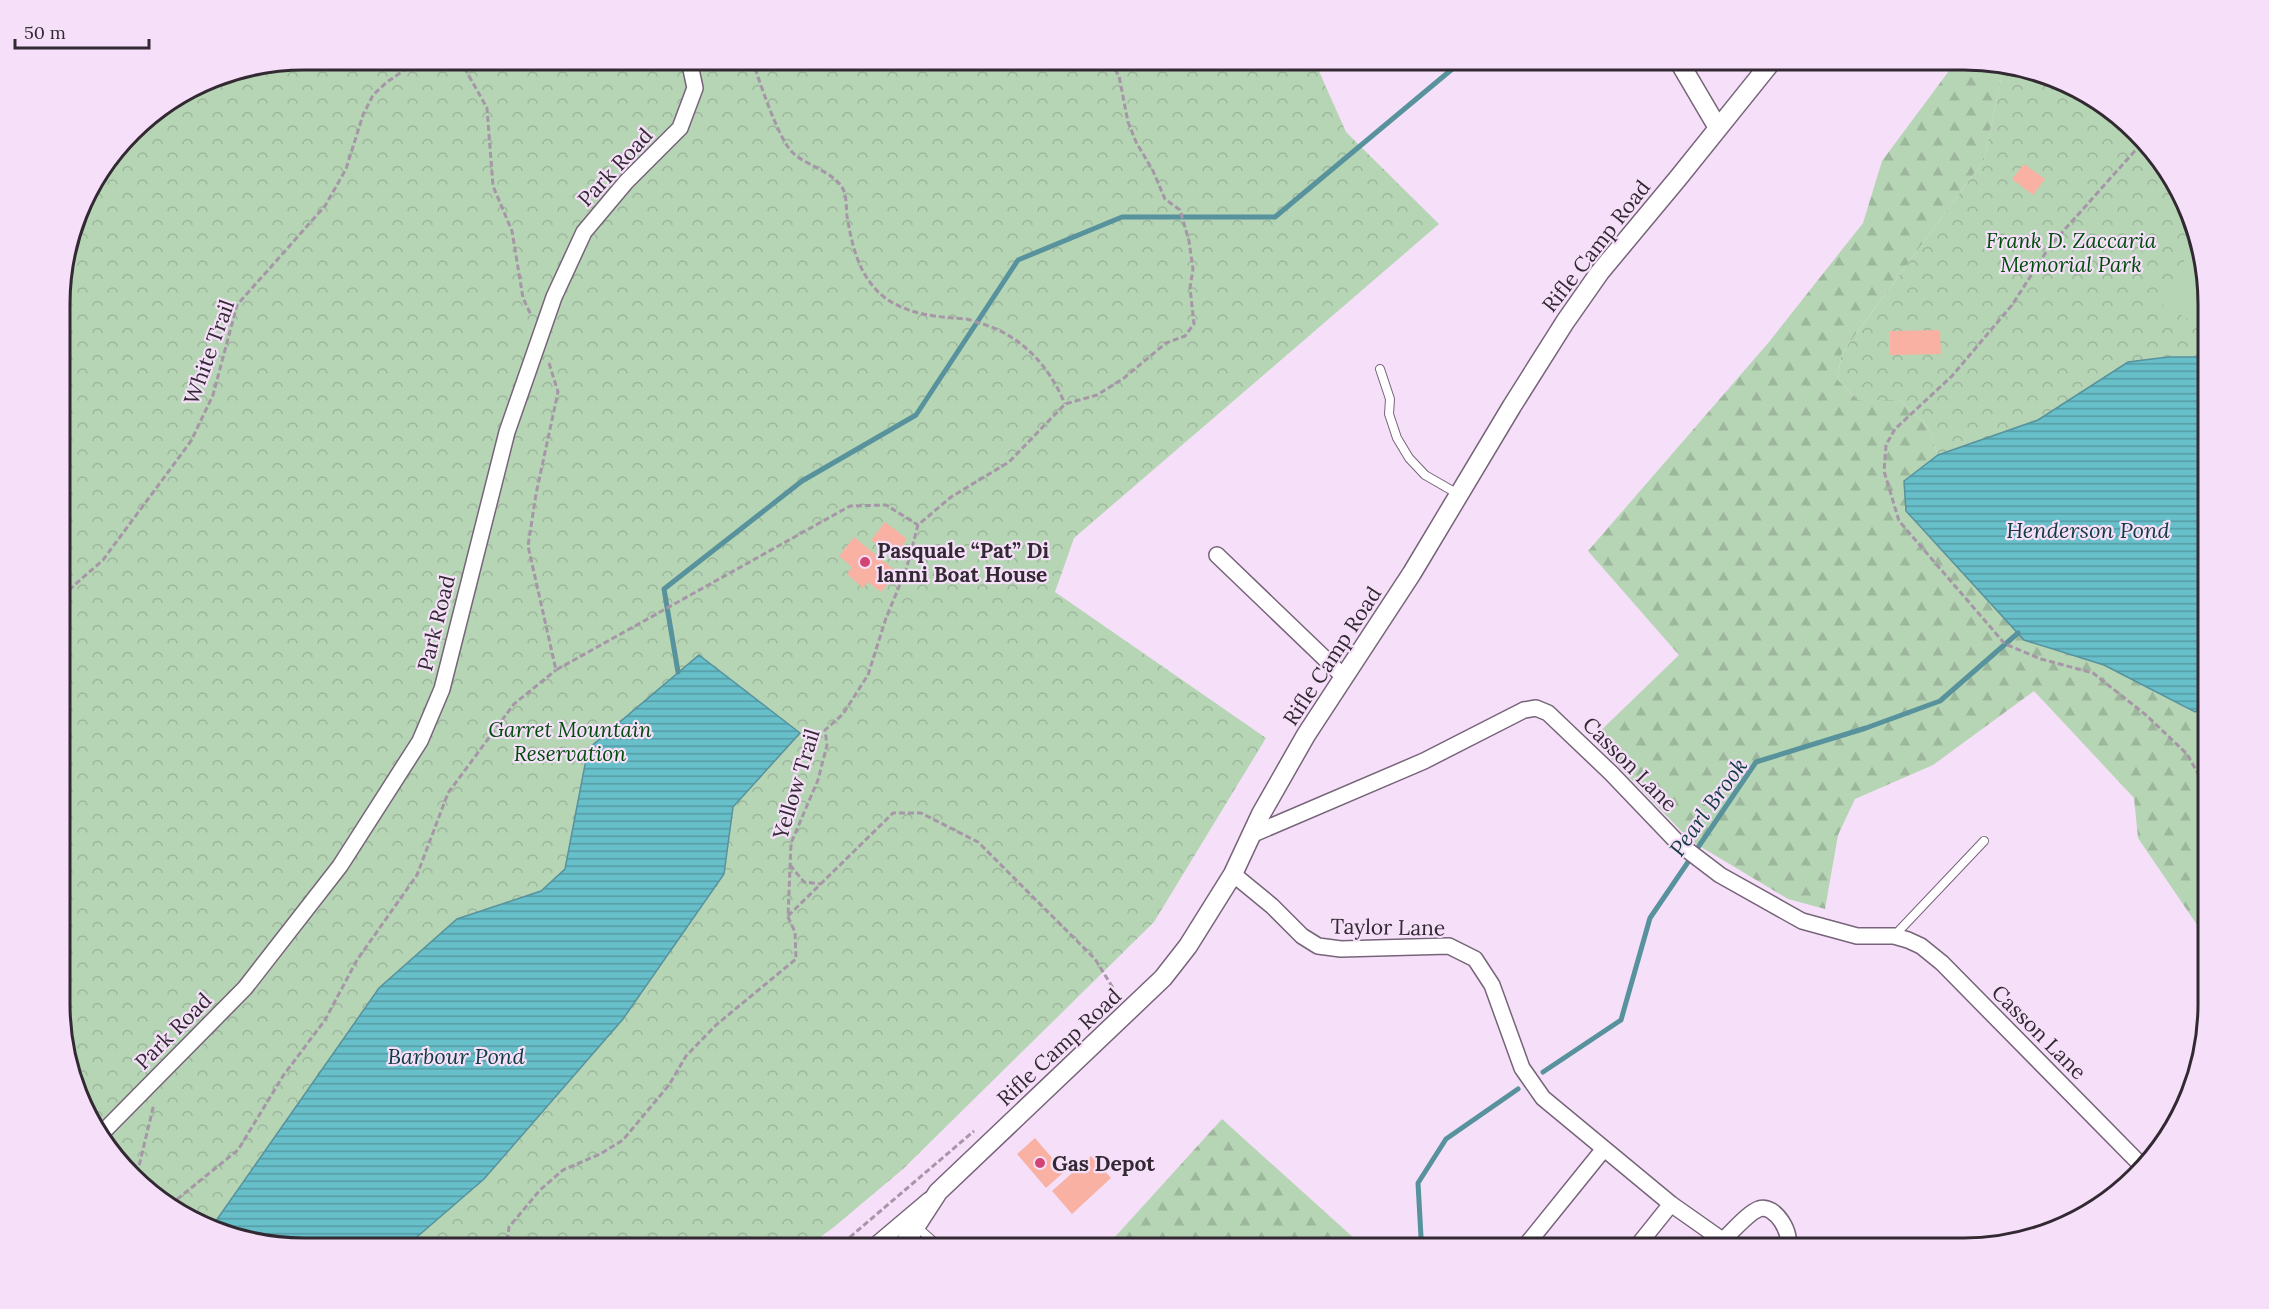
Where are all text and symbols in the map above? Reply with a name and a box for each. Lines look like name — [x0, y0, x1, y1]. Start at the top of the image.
scale bar — [15, 12, 148, 50]
text: 50 m — [24, 21, 66, 44]
street label: Park Road — [572, 122, 658, 212]
street label: Rifle Camp Road — [1536, 174, 1656, 318]
park label: Frank D. Zaccaria Memorial Park — [1986, 227, 2157, 278]
street label: White Trail — [178, 296, 240, 408]
water label: Henderson Pond — [2006, 516, 2171, 544]
place label: Pasquale “Pat” Di lanni Boat House — [877, 537, 1049, 588]
marker: Pasquale “Pat” Di lanni Boat House — [858, 555, 872, 569]
street label: Park Road — [411, 572, 461, 674]
street label: Rifle Camp Road — [1277, 581, 1387, 731]
street label: Casson Lane — [1577, 711, 1683, 817]
park label: Garret Mountain Reservation — [488, 716, 652, 767]
street label: Yellow Trail — [766, 726, 826, 843]
water label: Pearl Brook — [1663, 752, 1753, 862]
street label: Taylor Lane — [1330, 913, 1446, 941]
street label: Casson Lane — [1986, 979, 2092, 1085]
street label: Rifle Camp Road — [991, 982, 1127, 1112]
street label: Park Road — [129, 987, 217, 1075]
water label: Barbour Pond — [387, 1042, 525, 1070]
place label: Gas Depot — [1052, 1150, 1155, 1177]
marker: Gas Depot — [1033, 1156, 1047, 1170]

